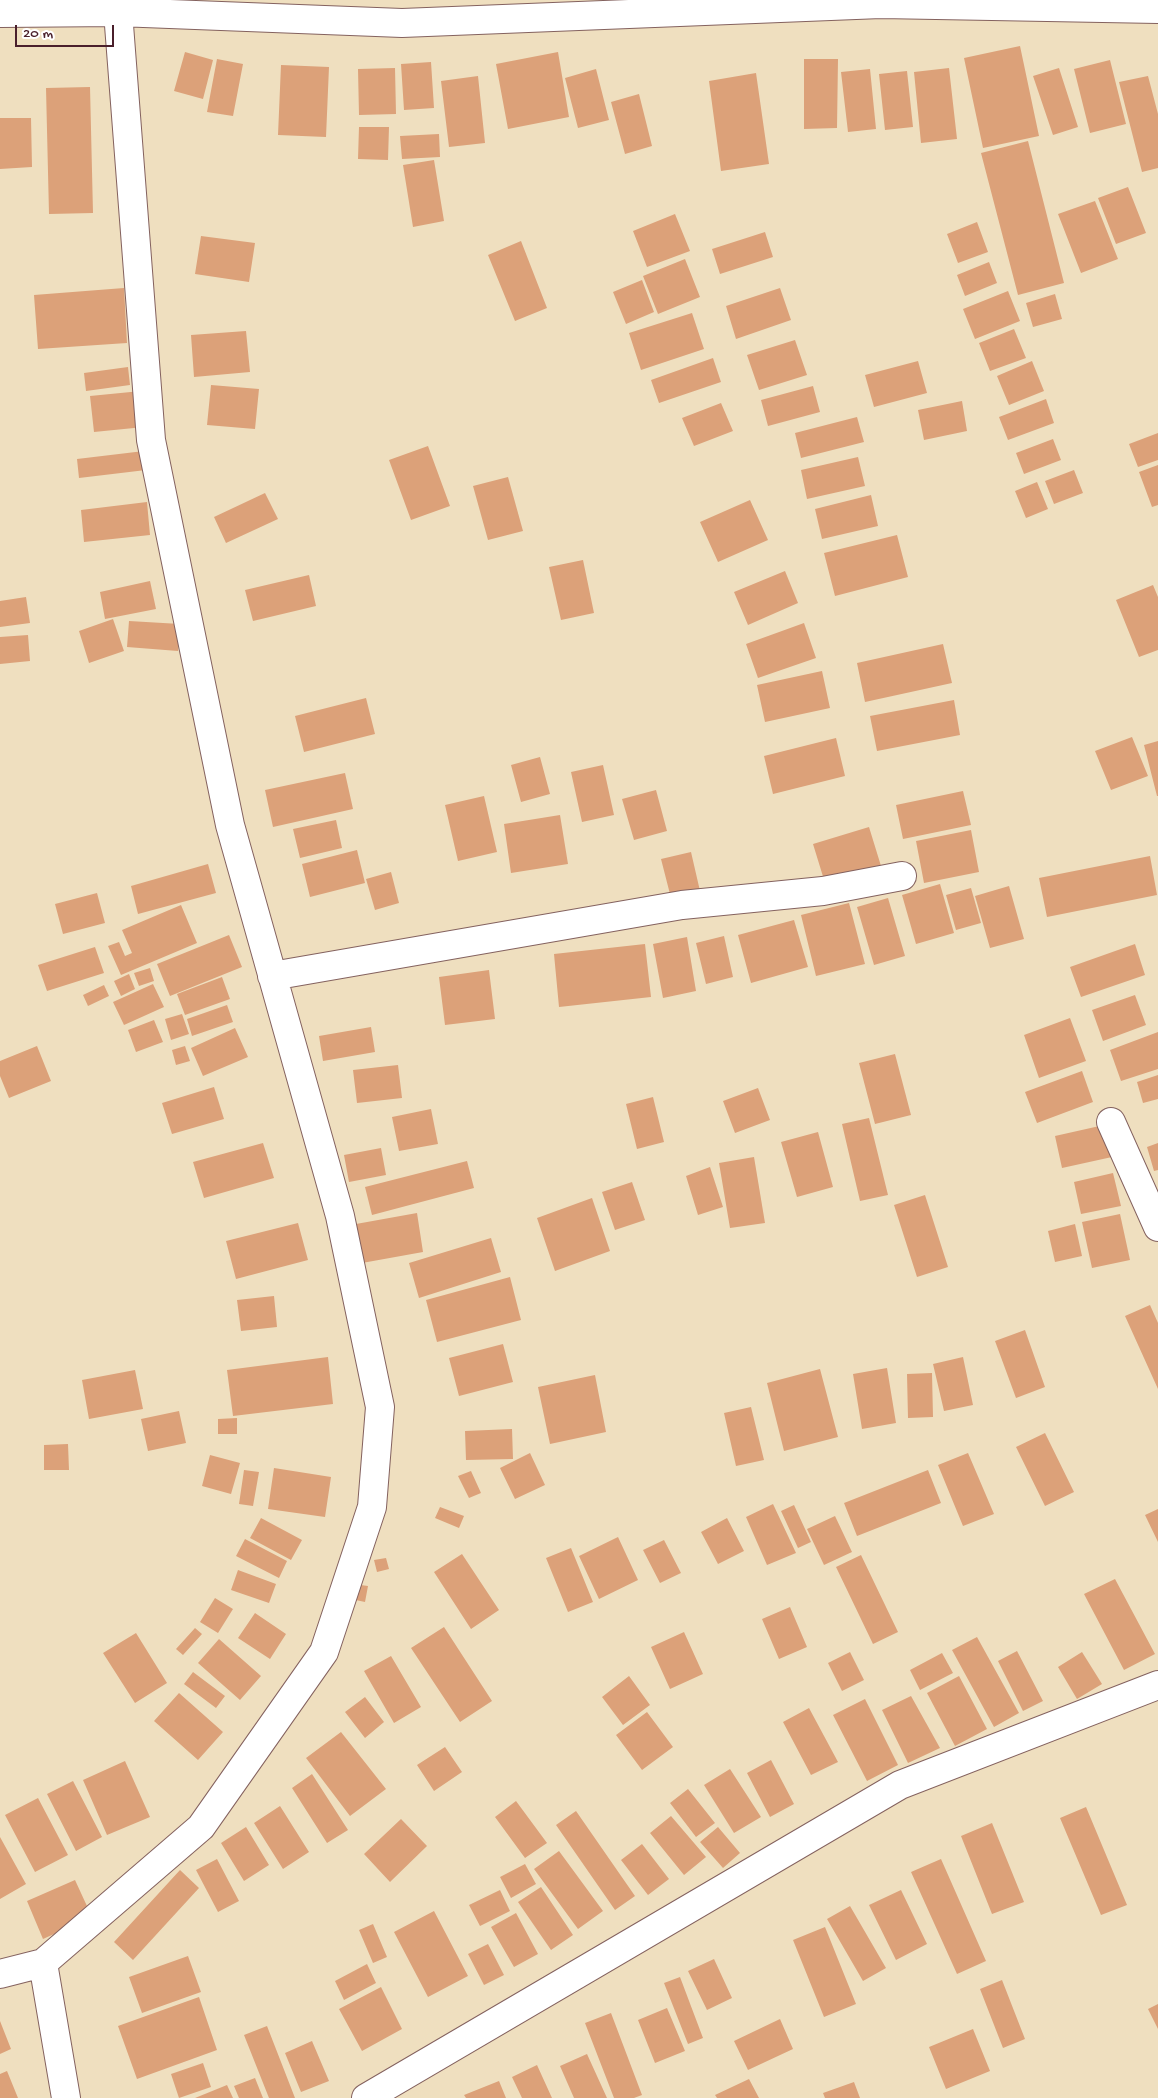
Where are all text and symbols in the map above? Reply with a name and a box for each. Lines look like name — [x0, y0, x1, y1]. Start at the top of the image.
scale bar — [18, 15, 116, 47]
text: 20 m — [23, 25, 53, 43]

